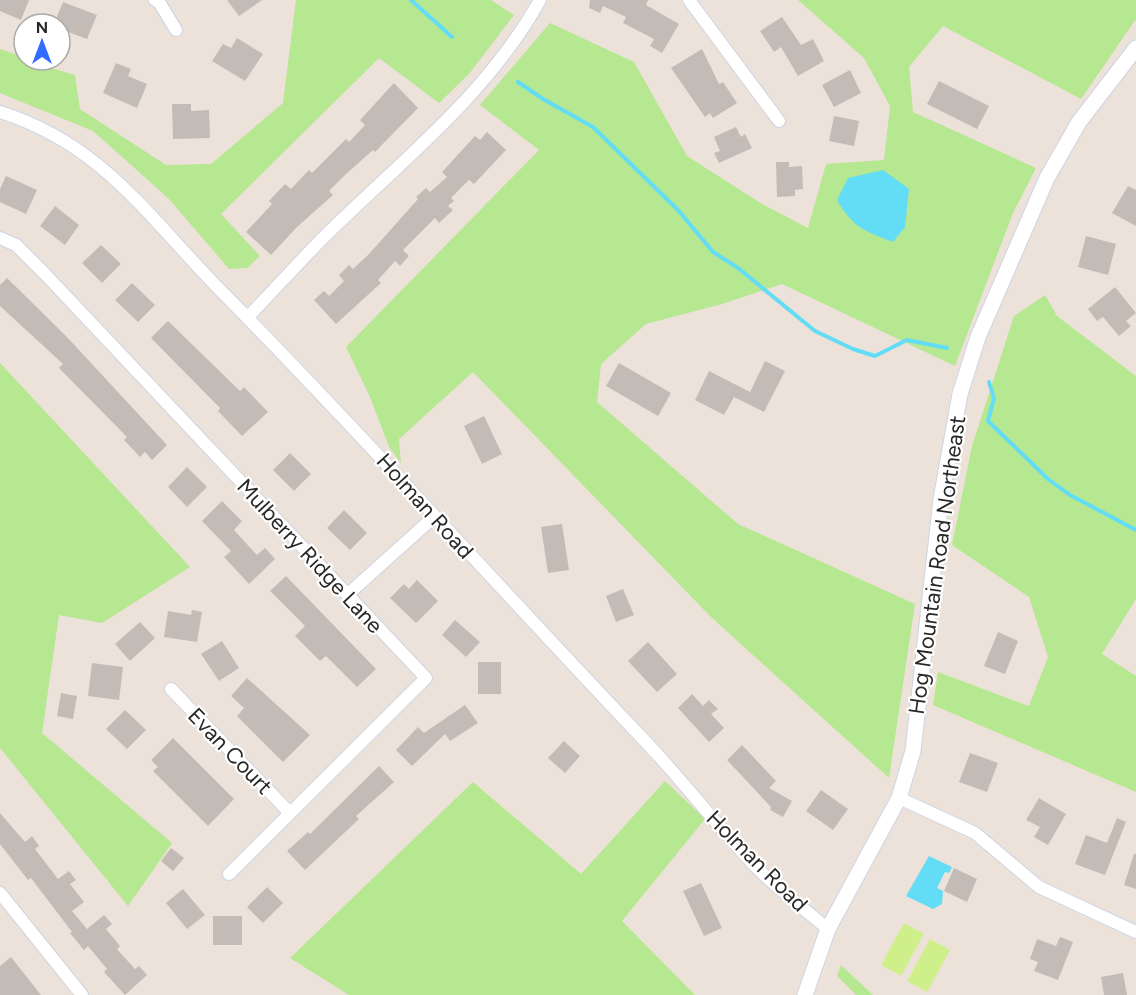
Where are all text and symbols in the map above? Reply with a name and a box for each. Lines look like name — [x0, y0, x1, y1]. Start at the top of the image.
north arrow — [12, 12, 72, 72]
text: N — [36, 18, 48, 37]
street label: Hog Mountain Road Northeast — [903, 414, 971, 716]
street label: Holman Road — [371, 448, 479, 564]
street label: Mulberry Ridge Lane — [231, 473, 389, 639]
street label: Evan Court — [182, 702, 278, 800]
street label: Holman Road — [701, 805, 813, 917]

